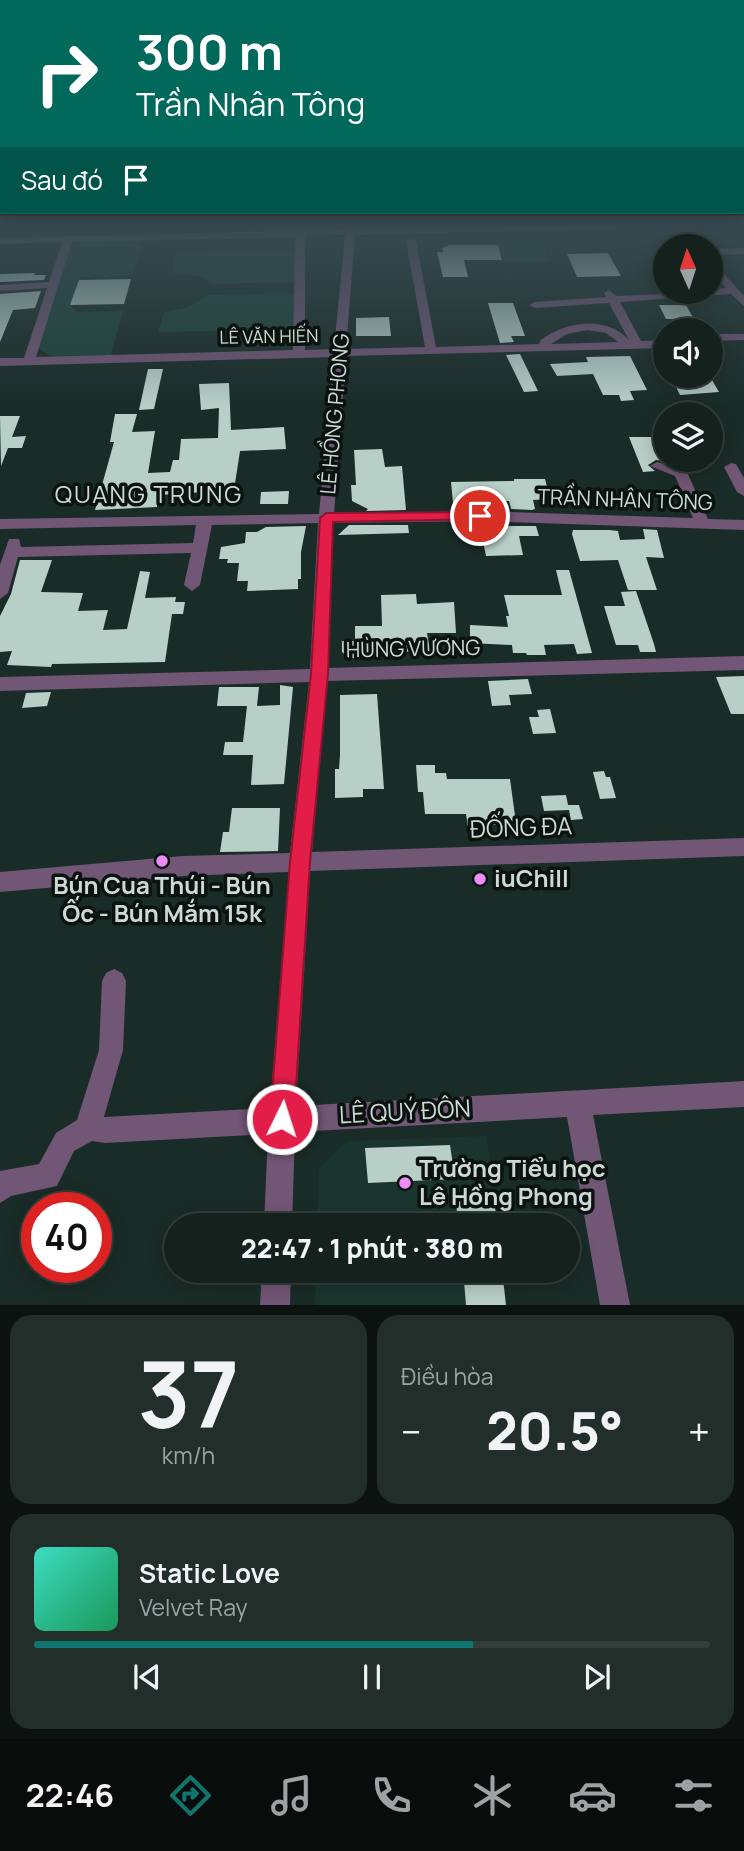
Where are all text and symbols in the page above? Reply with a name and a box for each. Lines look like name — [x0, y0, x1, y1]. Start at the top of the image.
text: 300 m — [136, 18, 283, 85]
icon: right — [21, 28, 112, 119]
text: Trần Nhân Tông — [136, 82, 365, 126]
icon: arrive — [117, 161, 155, 199]
text: Sau đó — [21, 162, 103, 198]
north arrow — [653, 234, 723, 304]
map controls — [653, 234, 723, 472]
button: sound — [653, 318, 723, 388]
street label: LÊ VĂN HIẾN — [219, 323, 319, 349]
street label: LÊ HỒNG PHONG — [311, 332, 355, 495]
button: layers — [653, 402, 723, 472]
district label: QUANG TRUNG — [55, 477, 243, 510]
street label: TRẦN NHÂN TÔNG — [537, 481, 713, 516]
pin — [450, 486, 510, 546]
icon: arrive — [461, 497, 499, 535]
street label: HÙNG VƯƠNG — [346, 633, 481, 663]
street label: ĐỐNG ĐA — [469, 808, 573, 845]
marker: Bún Cua Thúi - Bún Ốc - Bún Mắm 15k — [154, 853, 170, 869]
place label: iuChill — [494, 861, 569, 894]
place label: Bún Cua Thúi - Bún Ốc - Bún Mắm 15k — [53, 868, 271, 929]
marker: iuChill — [472, 871, 488, 887]
position arrow — [245, 1082, 319, 1156]
street label: LÊ QUÝ ĐÔN — [338, 1091, 472, 1130]
place label: Trường Tiểu học Lê Hồng Phong — [419, 1151, 606, 1212]
marker: Trường Tiểu học Lê Hồng Phong — [397, 1175, 413, 1191]
speed limit sign: 40 — [21, 1192, 112, 1283]
text: 22:47 · 1 phút · 380 m — [241, 1230, 503, 1266]
text: 37 — [138, 1331, 239, 1455]
text: Điều hòa — [401, 1360, 493, 1392]
text: 20.5° — [486, 1395, 623, 1466]
text: − — [401, 1405, 422, 1457]
text: + — [688, 1405, 710, 1457]
text: km/h — [162, 1439, 215, 1471]
text: Static Love — [139, 1555, 280, 1591]
text: Velvet Ray — [139, 1591, 248, 1623]
icon: previous — [128, 1658, 166, 1696]
icon: pause — [353, 1658, 391, 1696]
icon: next — [578, 1658, 616, 1696]
icon: directions — [166, 1771, 215, 1820]
icon: music — [267, 1771, 316, 1820]
icon: phone — [367, 1771, 416, 1820]
icon: climate — [468, 1771, 517, 1820]
icon: car — [568, 1771, 617, 1820]
icon: filters — [669, 1771, 718, 1820]
text: 22:46 — [26, 1773, 114, 1817]

